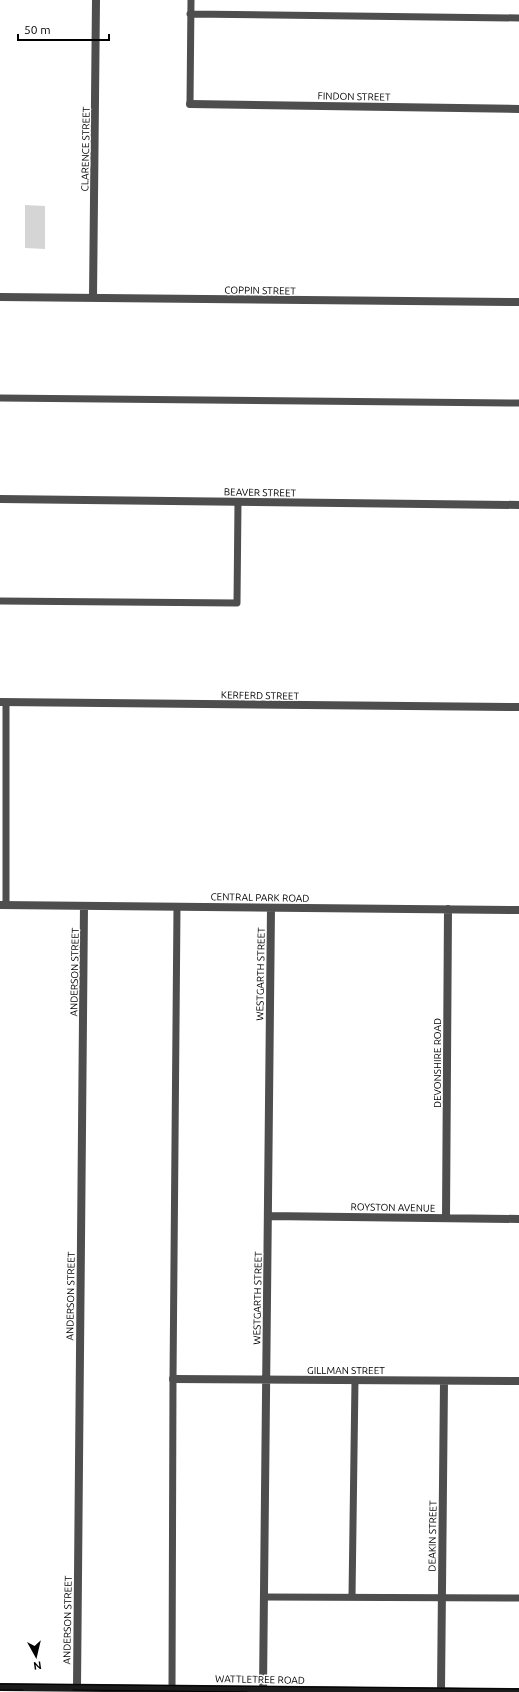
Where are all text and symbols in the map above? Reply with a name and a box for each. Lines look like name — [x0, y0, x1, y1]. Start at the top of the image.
scale bar — [18, 16, 109, 42]
text: 50 m — [24, 23, 51, 36]
street label: FINDON STREET — [317, 90, 391, 103]
street label: CLARENCE STREET — [79, 106, 92, 192]
street label: COPPIN STREET — [224, 284, 296, 297]
street label: BEAVER STREET — [224, 486, 297, 499]
street label: KERFERD STREET — [221, 689, 300, 702]
street label: CENTRAL PARK ROAD — [210, 891, 310, 904]
street label: ANDERSON STREET — [68, 927, 81, 1016]
street label: WESTGARTH STREET — [254, 927, 267, 1021]
street label: DEVONSHIRE ROAD — [432, 1018, 443, 1108]
street label: ROYSTON AVENUE — [351, 1201, 436, 1214]
street label: ANDERSON STREET — [64, 1251, 77, 1340]
street label: WESTGARTH STREET — [251, 1251, 264, 1345]
street label: GILLMAN STREET — [307, 1365, 385, 1376]
street label: DEAKIN STREET — [426, 1500, 439, 1572]
street label: ANDERSON STREET — [61, 1575, 74, 1664]
north arrow — [16, 1636, 56, 1676]
text: N — [32, 1659, 42, 1672]
street label: WATTLETREE ROAD — [215, 1673, 305, 1686]

